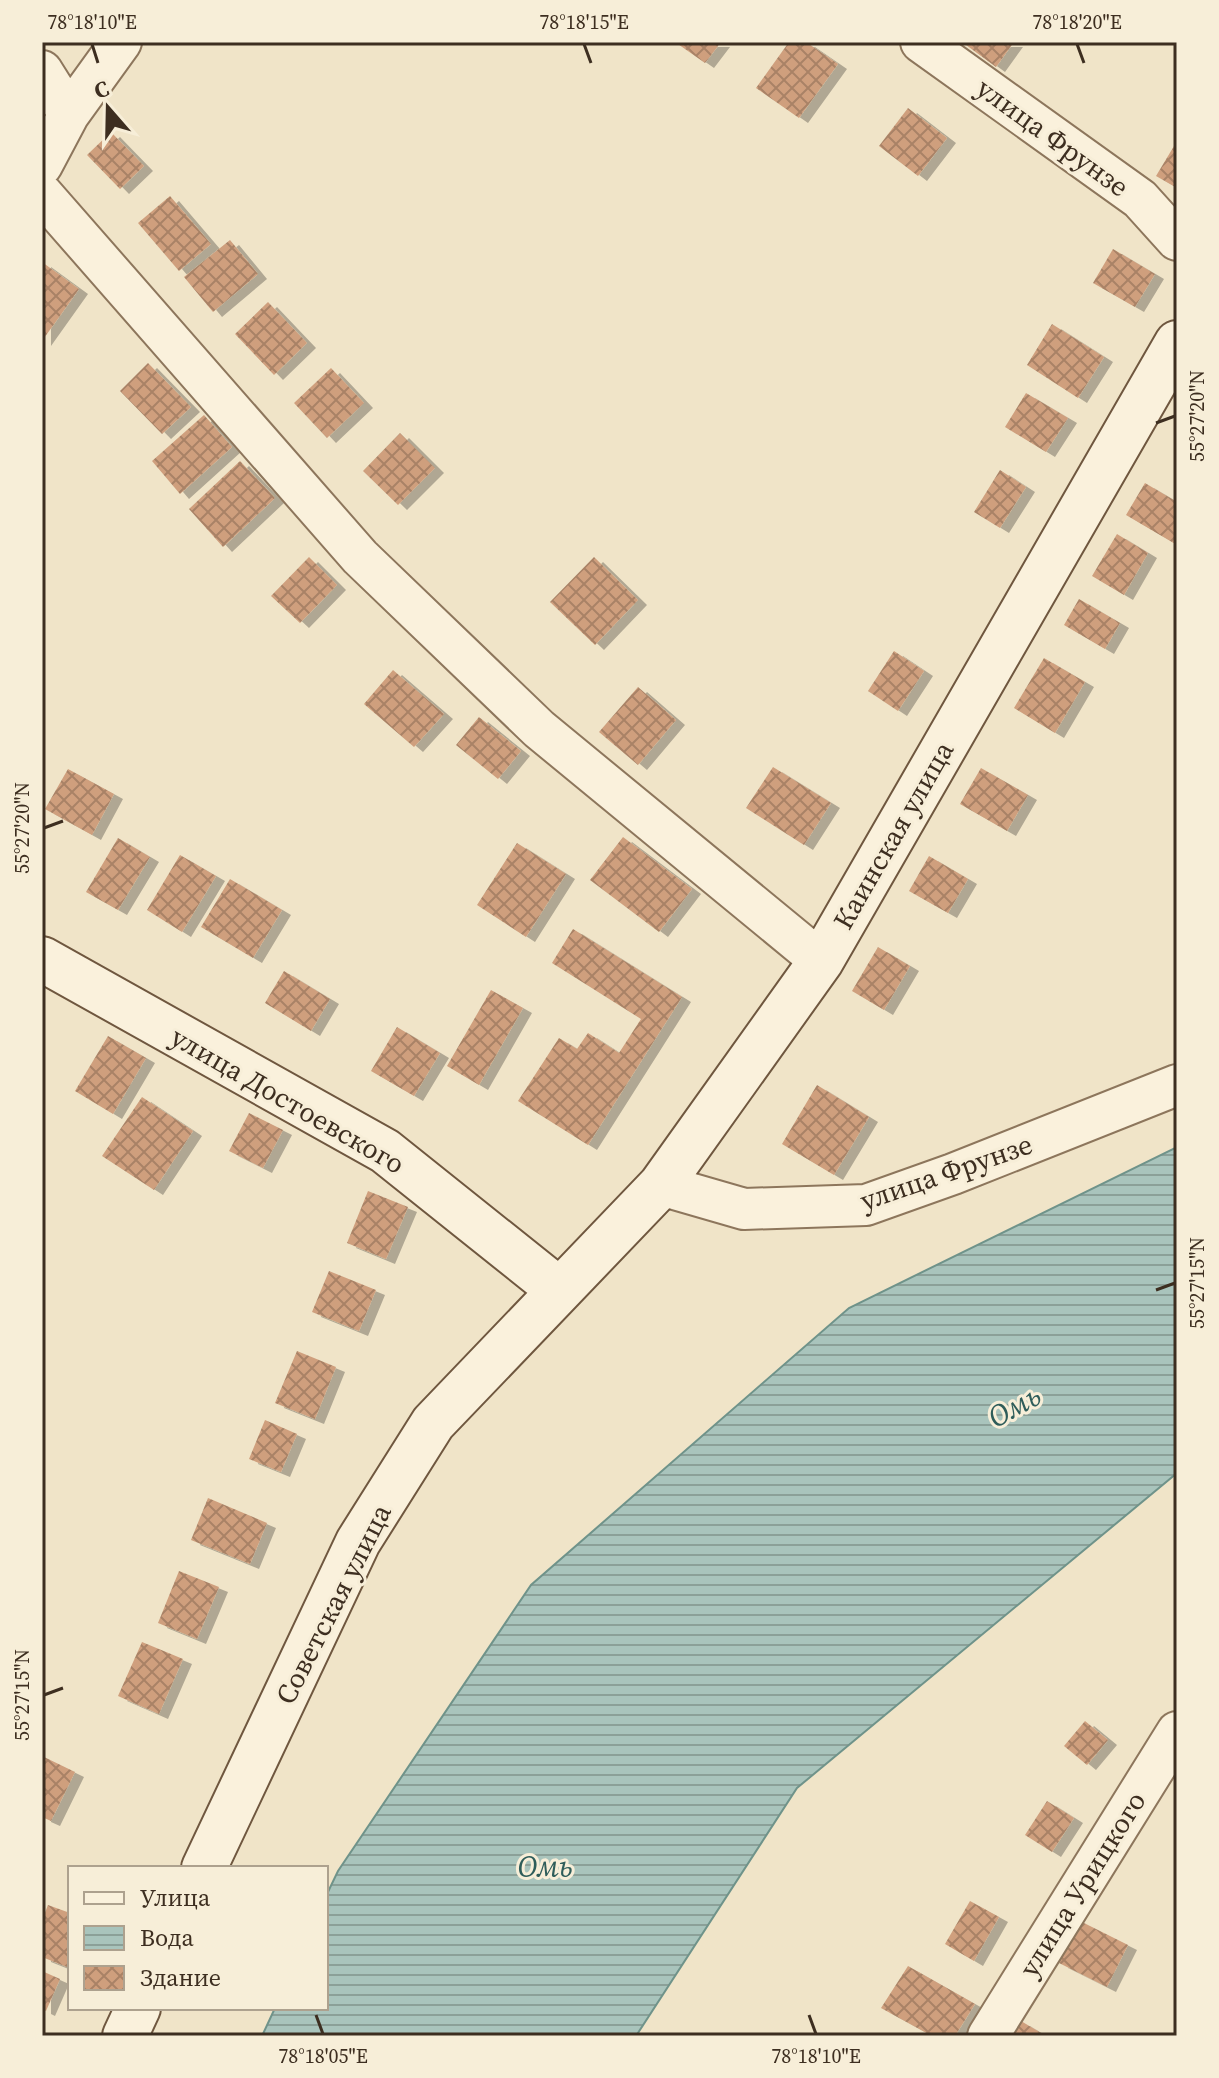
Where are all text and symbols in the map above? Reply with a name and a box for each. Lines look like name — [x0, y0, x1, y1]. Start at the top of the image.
text: 78°18'10"E — [47, 8, 137, 36]
text: 78°18'15"E — [539, 8, 629, 36]
text: 78°18'20"E — [1032, 8, 1122, 36]
north arrow — [68, 68, 148, 148]
street label: улица Фрунзе — [969, 69, 1137, 205]
text: С — [90, 73, 113, 106]
text: 55°27'20"N — [1183, 370, 1211, 462]
street label: Каинская улица — [824, 733, 963, 936]
text: 55°27'20"N — [8, 782, 36, 874]
street label: улица Достоевского — [164, 1017, 412, 1183]
street label: улица Фрунзе — [855, 1125, 1037, 1219]
text: 55°27'15"N — [1183, 1237, 1211, 1329]
water label: Омь — [980, 1375, 1048, 1437]
street label: Советская улица — [266, 1497, 400, 1711]
text: 55°27'15"N — [8, 1649, 36, 1741]
street label: улица Урицкого — [1010, 1784, 1154, 1984]
water label: Омь — [518, 1846, 572, 1887]
legend — [68, 1866, 328, 2010]
text: Улица — [140, 1881, 211, 1914]
text: Вода — [140, 1921, 194, 1954]
text: Здание — [140, 1961, 221, 1994]
text: 78°18'05"E — [278, 2042, 368, 2070]
text: 78°18'10"E — [771, 2042, 861, 2070]

